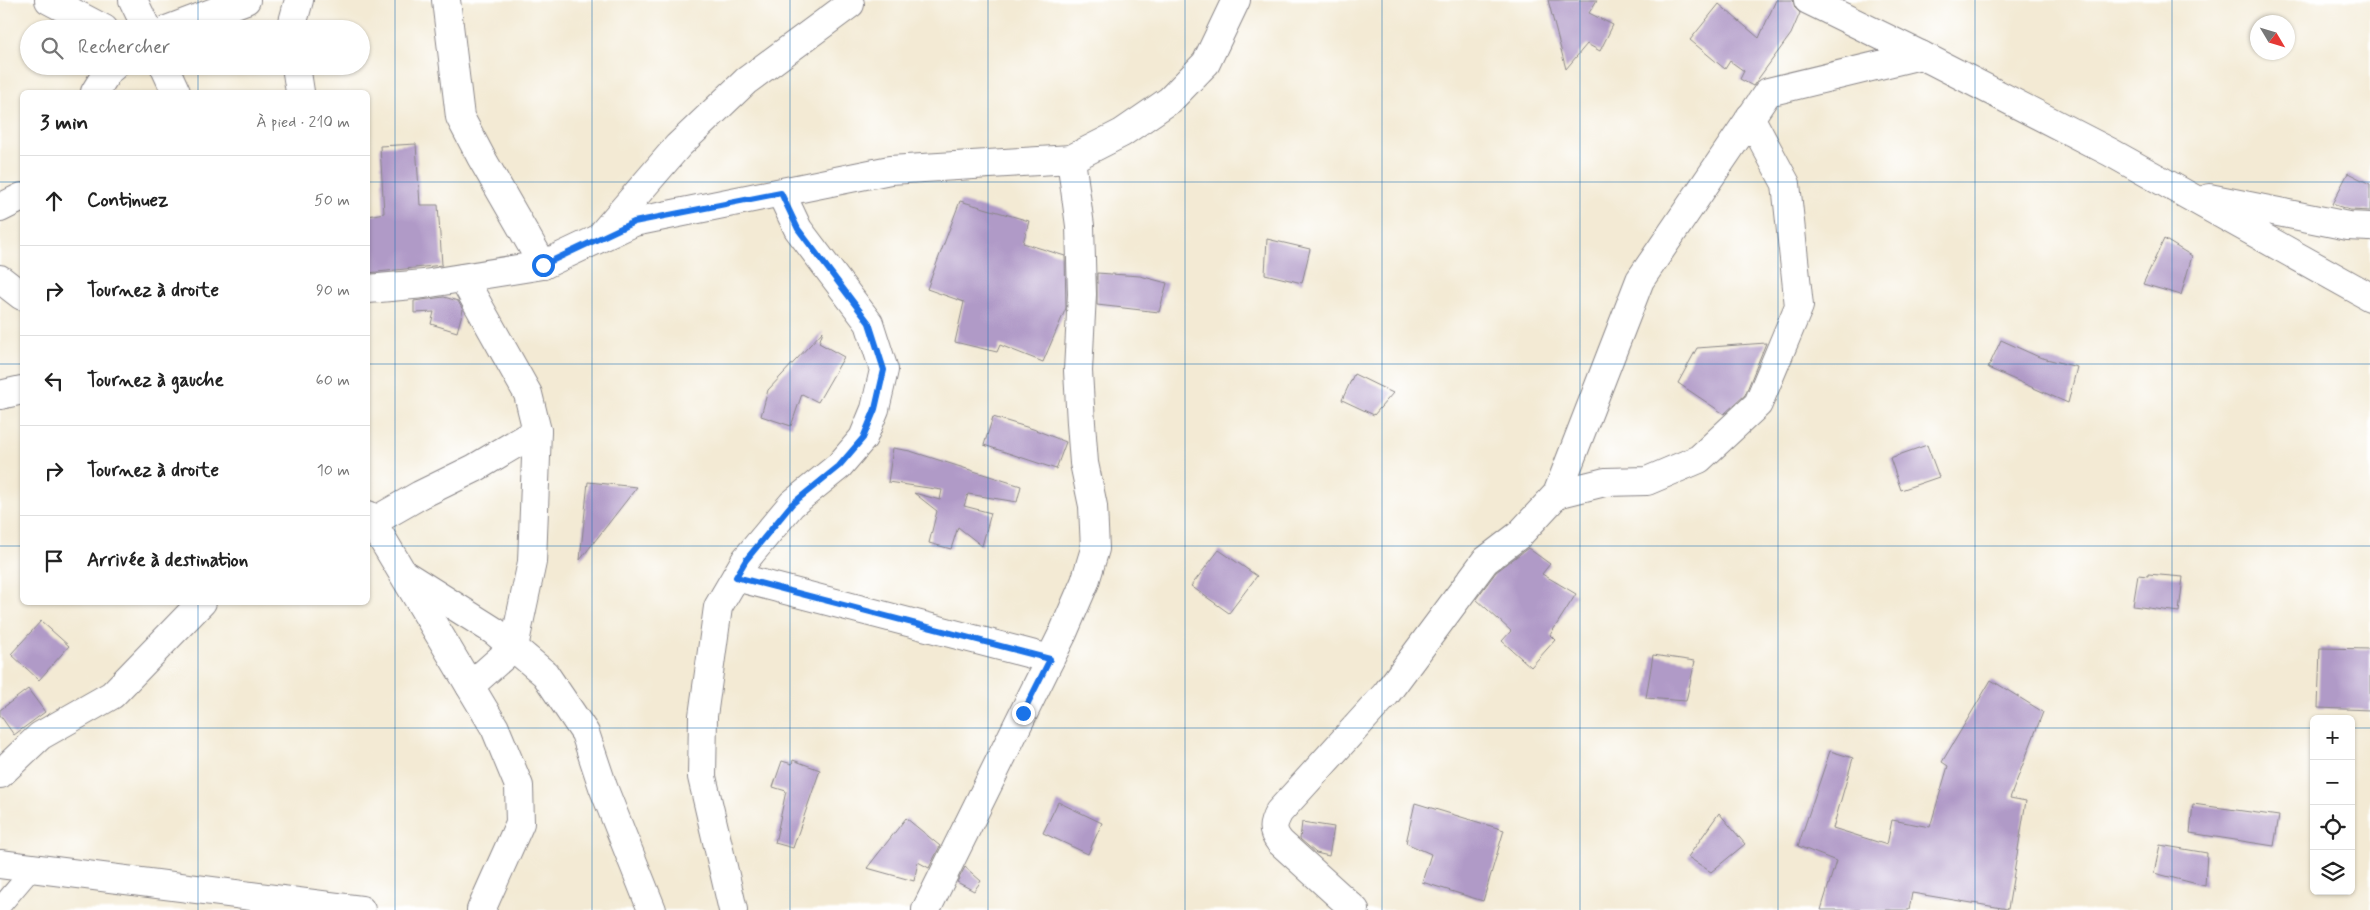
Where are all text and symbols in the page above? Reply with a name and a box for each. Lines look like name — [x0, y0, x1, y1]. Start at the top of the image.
north arrow — [2250, 15, 2295, 60]
search box — [20, 20, 370, 75]
icon: search — [38, 34, 66, 62]
text: Rechercher — [78, 35, 170, 60]
text: 3 min — [40, 109, 88, 137]
text: À pied · 210 m — [256, 112, 350, 133]
icon: ahead — [40, 187, 68, 215]
text: Continuez — [87, 188, 168, 213]
text: 50 m — [314, 190, 350, 211]
route start — [532, 254, 555, 277]
icon: right — [40, 277, 68, 305]
text: Tournez à droite — [87, 278, 219, 303]
text: 90 m — [316, 280, 350, 301]
icon: left — [40, 367, 68, 395]
text: Tournez à gauche — [87, 368, 224, 393]
text: 60 m — [316, 370, 350, 391]
icon: right — [40, 457, 68, 485]
text: Tournez à droite — [87, 458, 219, 483]
text: 10 m — [317, 460, 350, 481]
icon: arrive — [40, 547, 68, 575]
text: Arrivée à destination — [87, 548, 248, 573]
route end — [1012, 702, 1035, 725]
map controls — [2310, 715, 2355, 895]
button: + — [2310, 715, 2355, 760]
button: − — [2310, 760, 2355, 805]
button: locate — [2310, 805, 2355, 850]
button: layers — [2310, 850, 2355, 895]

